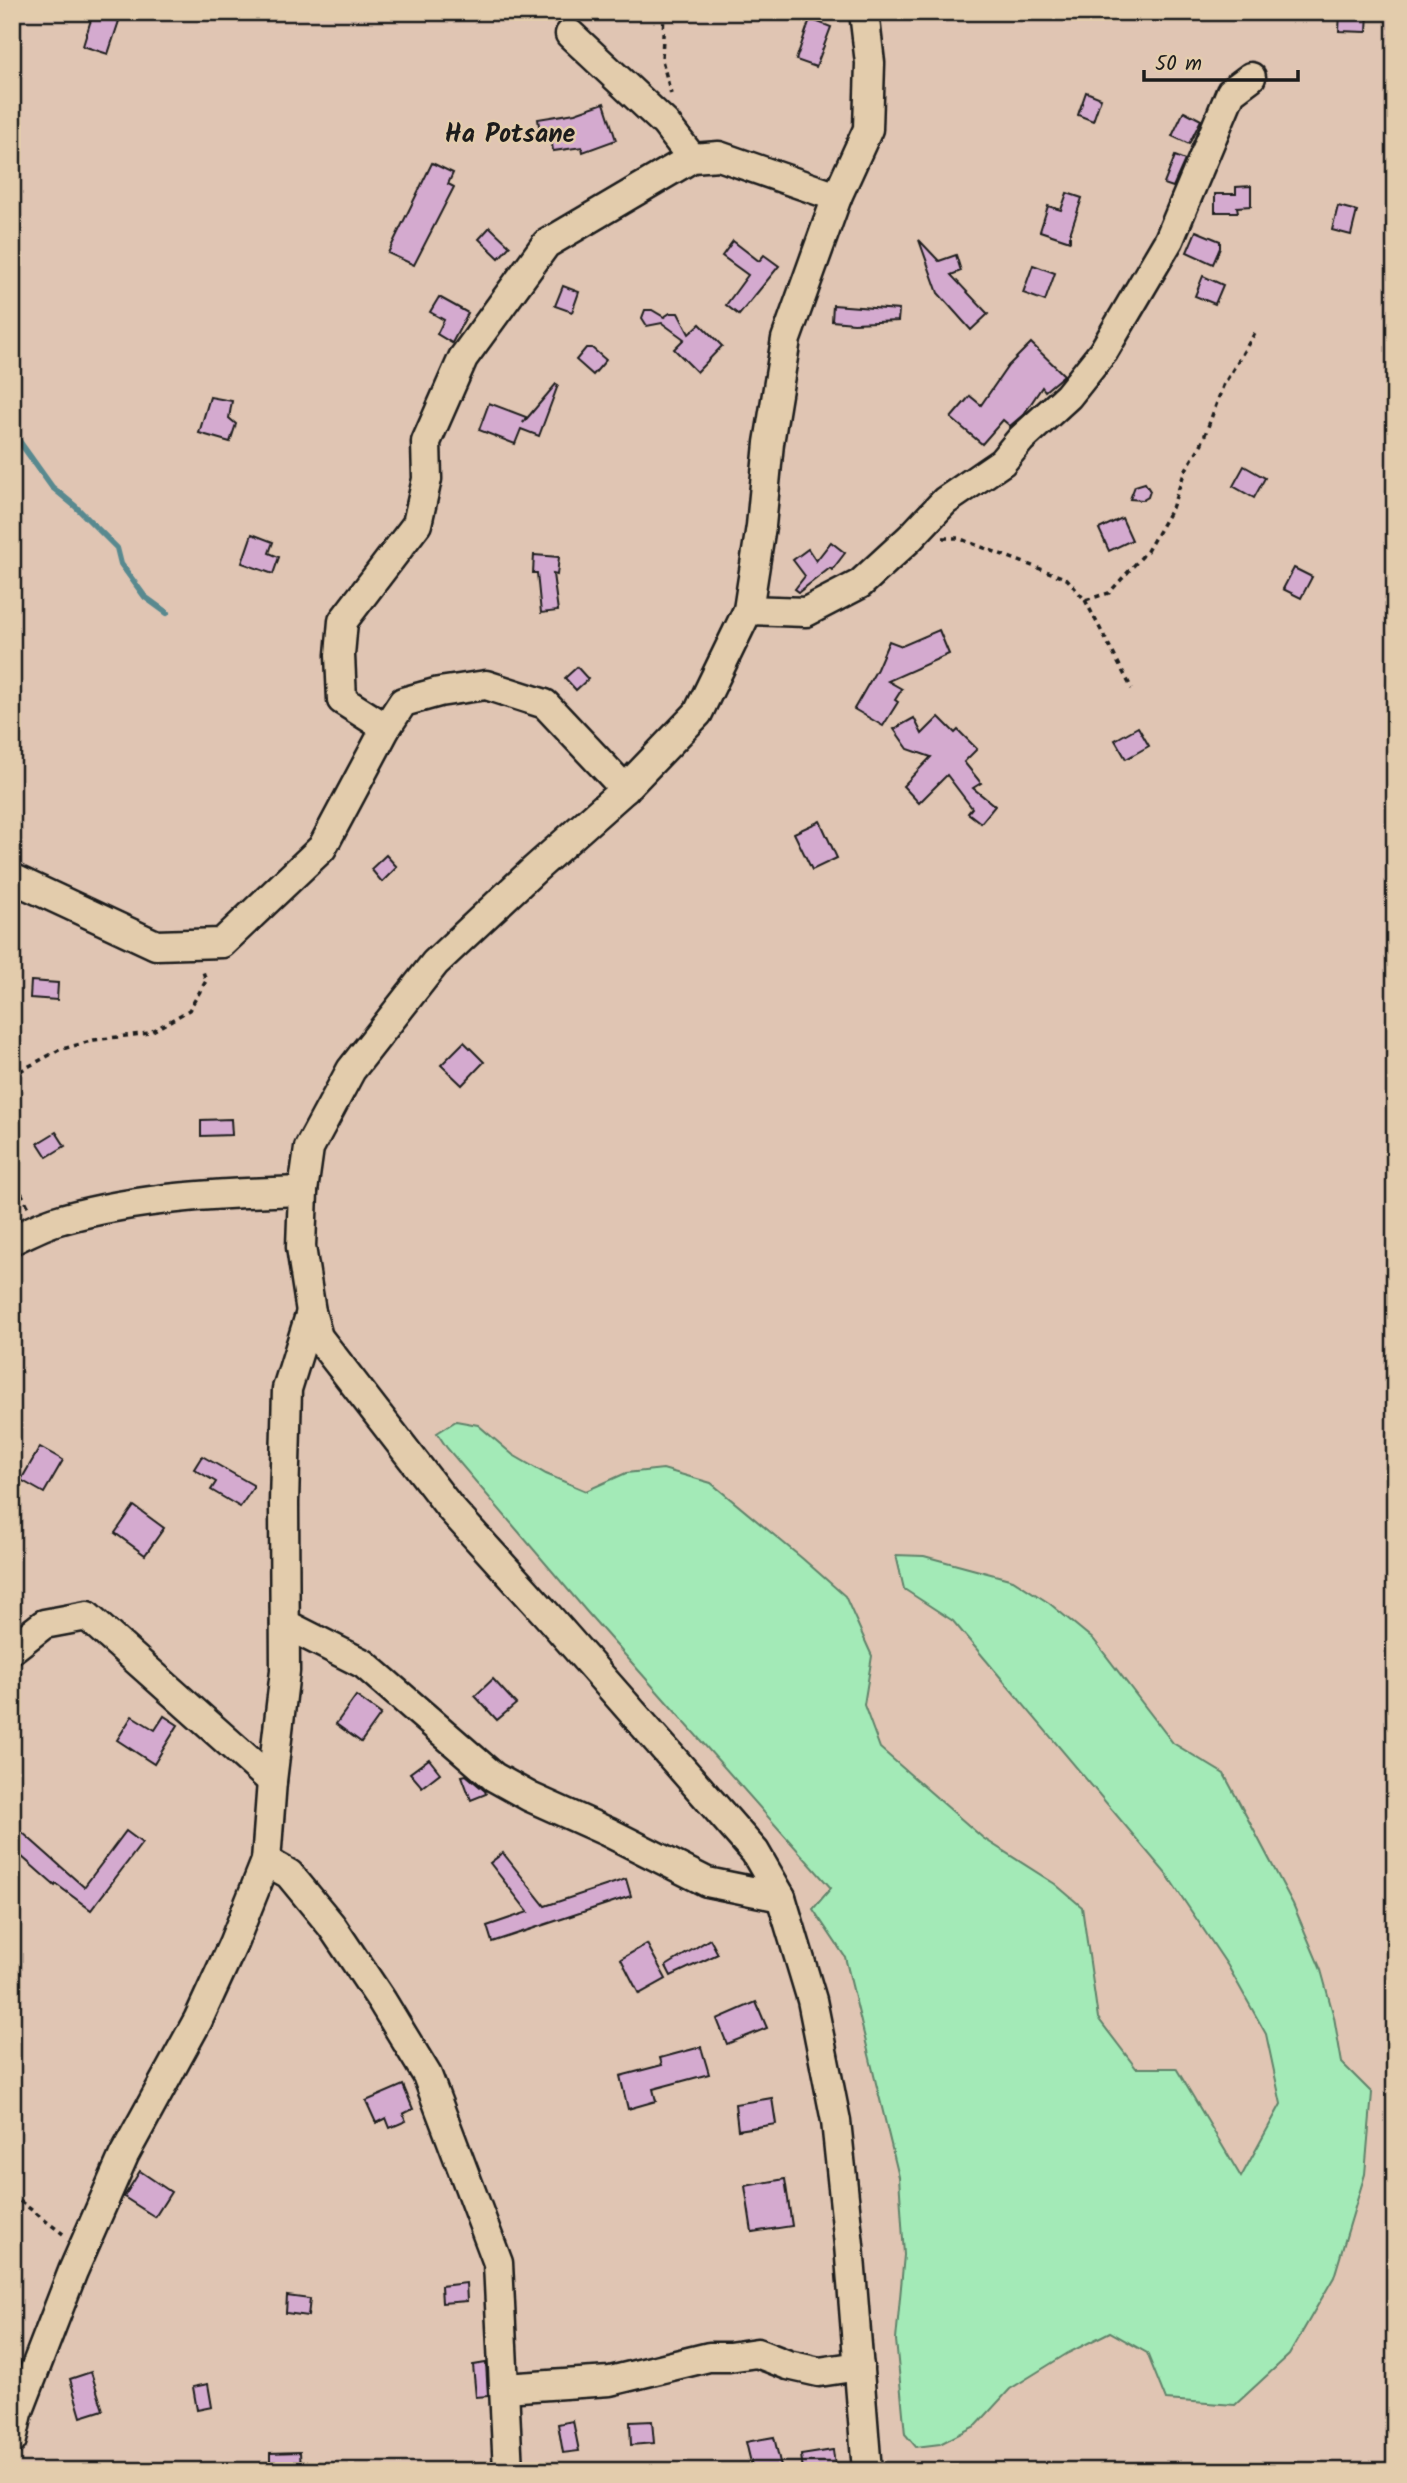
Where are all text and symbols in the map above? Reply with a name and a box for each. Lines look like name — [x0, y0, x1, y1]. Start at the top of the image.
scale bar — [1144, 38, 1298, 82]
text: 50 m — [1155, 48, 1202, 81]
district label: Ha Potsane — [445, 114, 576, 156]

